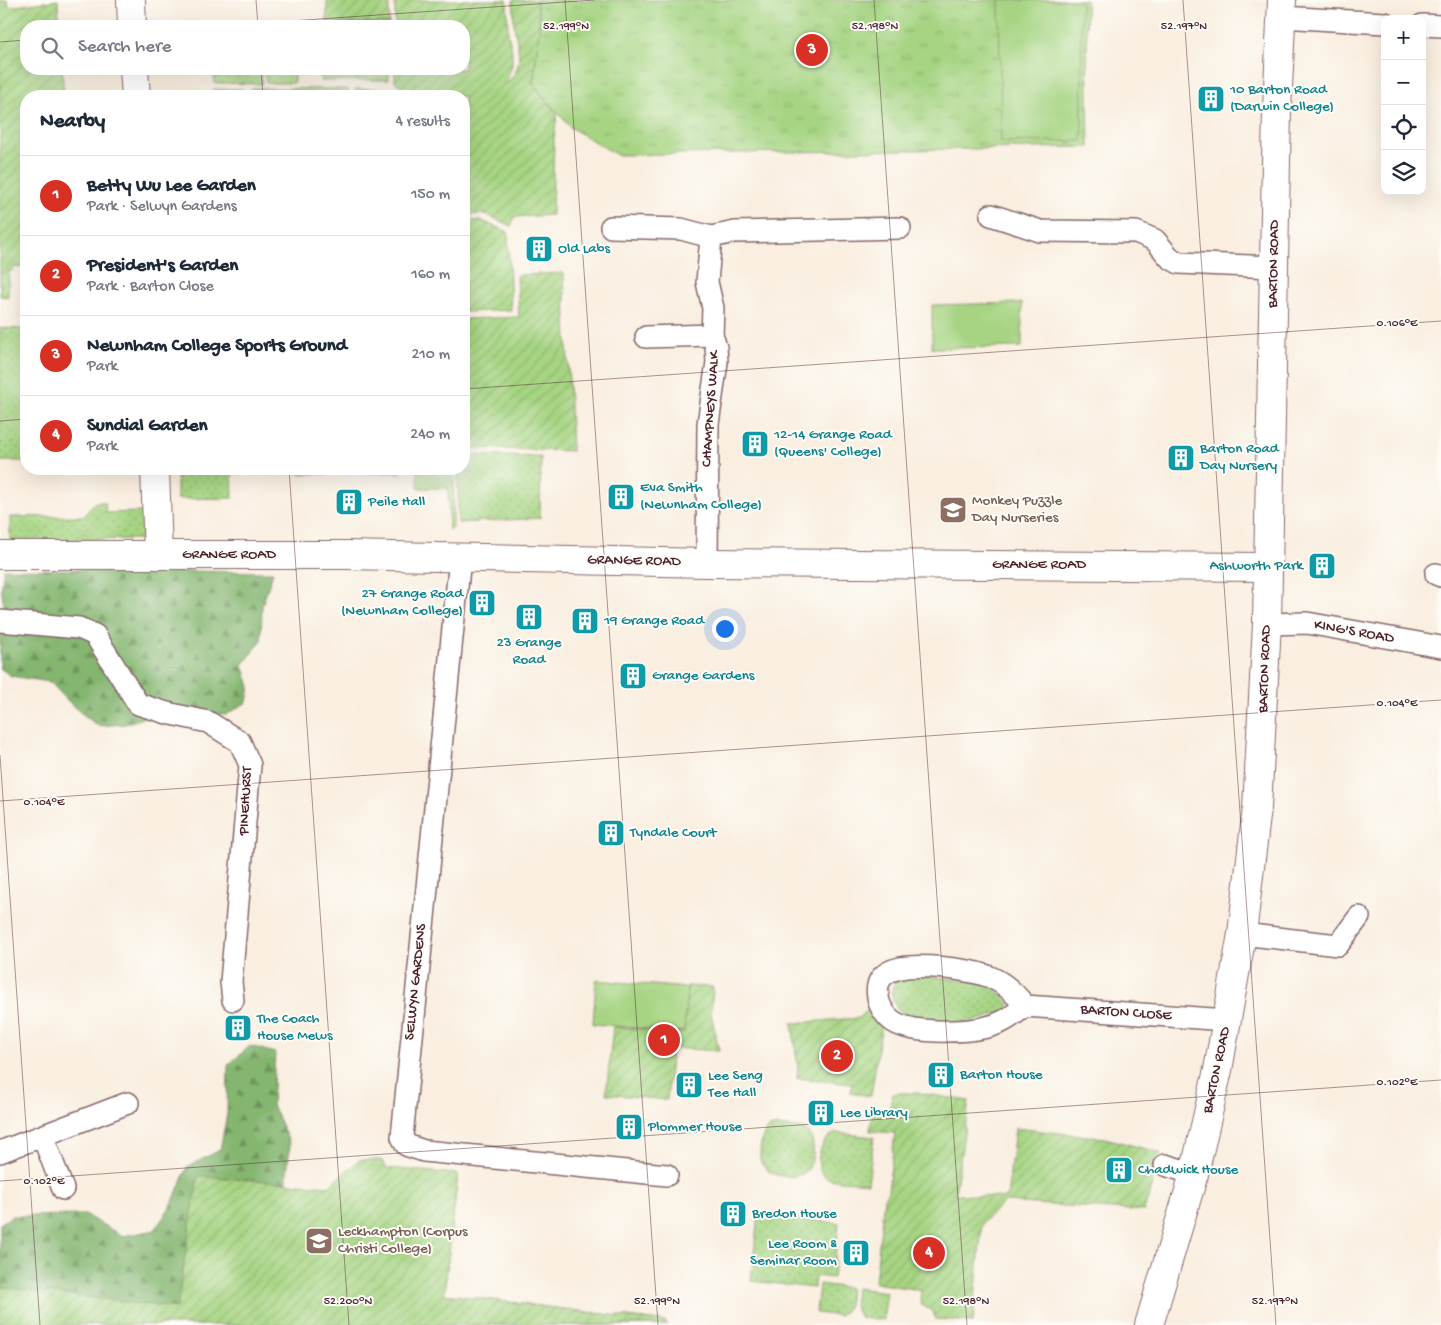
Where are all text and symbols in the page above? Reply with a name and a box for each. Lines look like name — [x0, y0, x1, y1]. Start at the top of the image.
map controls — [1381, 15, 1426, 195]
button: + — [1381, 15, 1426, 60]
search box — [20, 20, 470, 75]
text: 52.199°N — [543, 20, 589, 34]
text: 52.198°N — [852, 20, 898, 34]
text: 52.197°N — [1161, 20, 1207, 34]
pin: 3 — [796, 31, 828, 69]
icon: search — [38, 34, 66, 62]
text: Search here — [78, 36, 172, 59]
button: − — [1381, 60, 1426, 105]
place label: 10 Barton Road (Darwin College) — [1229, 81, 1334, 116]
building icon: 10 Barton Road (Darwin College) — [1196, 84, 1226, 114]
button: locate — [1381, 105, 1426, 150]
text: Nearby — [40, 110, 105, 135]
text: 4 results — [395, 113, 450, 132]
button: layers — [1381, 150, 1426, 195]
text: Betty Wu Lee Garden — [87, 175, 256, 198]
text: 1 — [53, 186, 59, 205]
text: 150 m — [411, 186, 450, 205]
text: Park · Selwyn Gardens — [87, 198, 237, 217]
street label: BARTON ROAD — [1264, 220, 1284, 309]
building icon: Old Labs — [524, 234, 554, 264]
place label: Old Labs — [558, 240, 610, 258]
text: President's Garden — [87, 255, 238, 278]
text: 2 — [52, 266, 60, 285]
text: 160 m — [411, 266, 450, 285]
text: Park · Barton Close — [87, 278, 214, 297]
text: 0.106°E — [1376, 317, 1418, 331]
text: Newnham College Sports Ground — [87, 335, 347, 358]
text: 3 — [52, 346, 60, 365]
text: 210 m — [411, 346, 450, 365]
street label: CHAMPNEYS WALK — [698, 349, 724, 468]
text: Park — [87, 358, 118, 377]
text: Sundial Garden — [87, 415, 207, 438]
text: 4 — [52, 426, 60, 445]
text: 240 m — [410, 426, 450, 445]
place label: 12-14 Grange Road (Queens' College) — [773, 426, 893, 461]
building icon: 12-14 Grange Road (Queens' College) — [740, 429, 770, 459]
text: Park — [87, 438, 118, 457]
place label: Barton Road Day Nursery — [1199, 440, 1280, 475]
building icon: Barton Road Day Nursery — [1166, 443, 1196, 473]
place label: Eva Smith (Newnham College) — [640, 479, 762, 514]
building icon: Eva Smith (Newnham College) — [606, 482, 636, 512]
building icon: Peile Hall — [334, 487, 364, 517]
place label: Monkey Puzzle Day Nurseries — [971, 492, 1063, 527]
place label: Peile Hall — [367, 493, 425, 511]
school or university icon: Monkey Puzzle Day Nurseries — [938, 495, 968, 525]
street label: GRANGE ROAD — [182, 546, 276, 564]
street label: GRANGE ROAD — [587, 551, 681, 571]
building icon: Ashworth Park — [1307, 551, 1337, 581]
street label: GRANGE ROAD — [992, 556, 1086, 574]
place label: Ashworth Park — [1210, 557, 1304, 575]
place label: 27 Grange Road (Newnham College) — [341, 585, 464, 620]
building icon: 27 Grange Road (Newnham College) — [467, 588, 497, 618]
building icon: 23 Grange Road — [514, 602, 544, 632]
building icon: 19 Grange Road — [570, 606, 600, 636]
place label: 19 Grange Road — [603, 612, 705, 630]
your location — [712, 616, 738, 642]
street label: KING'S ROAD — [1313, 616, 1396, 648]
street label: BARTON ROAD — [1254, 624, 1276, 714]
place label: 23 Grange Road — [496, 634, 562, 669]
building icon: Grange Gardens — [618, 661, 648, 691]
place label: Grange Gardens — [652, 667, 755, 685]
text: 0.104°E — [1377, 697, 1418, 711]
street label: PINEHURST — [235, 765, 257, 837]
text: 0.104°E — [24, 796, 65, 810]
building icon: Tyndale Court — [596, 818, 626, 848]
place label: Tyndale Court — [629, 824, 718, 842]
street label: SELWYN GARDENS — [401, 923, 431, 1041]
street label: BARTON CLOSE — [1079, 1001, 1173, 1025]
place label: The Coach House Mews — [256, 1010, 333, 1045]
building icon: The Coach House Mews — [223, 1013, 253, 1043]
pin: 1 — [648, 1021, 680, 1059]
street label: BARTON ROAD — [1199, 1025, 1235, 1116]
pin: 2 — [821, 1037, 853, 1075]
building icon: Barton House — [926, 1060, 956, 1090]
place label: Barton House — [959, 1066, 1043, 1084]
place label: Lee Seng Tee Hall — [707, 1067, 763, 1102]
building icon: Lee Seng Tee Hall — [674, 1070, 704, 1100]
text: 0.102°E — [1376, 1076, 1418, 1090]
building icon: Lee Library — [806, 1098, 836, 1128]
place label: Lee Library — [840, 1104, 908, 1122]
building icon: Plommer House — [614, 1112, 644, 1142]
place label: Plommer House — [647, 1118, 742, 1136]
building icon: Chadwick House — [1104, 1155, 1134, 1185]
place label: Chadwick House — [1138, 1161, 1238, 1179]
text: 0.102°E — [23, 1175, 65, 1189]
building icon: Bredon House — [718, 1199, 748, 1229]
place label: Bredon House — [751, 1205, 837, 1223]
place label: Leckhampton (Corpus Christi College) — [338, 1223, 468, 1258]
school or university icon: Leckhampton (Corpus Christi College) — [304, 1226, 334, 1256]
pin: 4 — [913, 1234, 945, 1272]
place label: Lee Room & Seminar Room — [750, 1235, 837, 1270]
building icon: Lee Room & Seminar Room — [841, 1238, 871, 1268]
text: 52.200°N — [324, 1295, 373, 1309]
text: 52.199°N — [634, 1295, 680, 1309]
text: 52.198°N — [943, 1295, 989, 1309]
text: 52.197°N — [1252, 1295, 1298, 1309]

